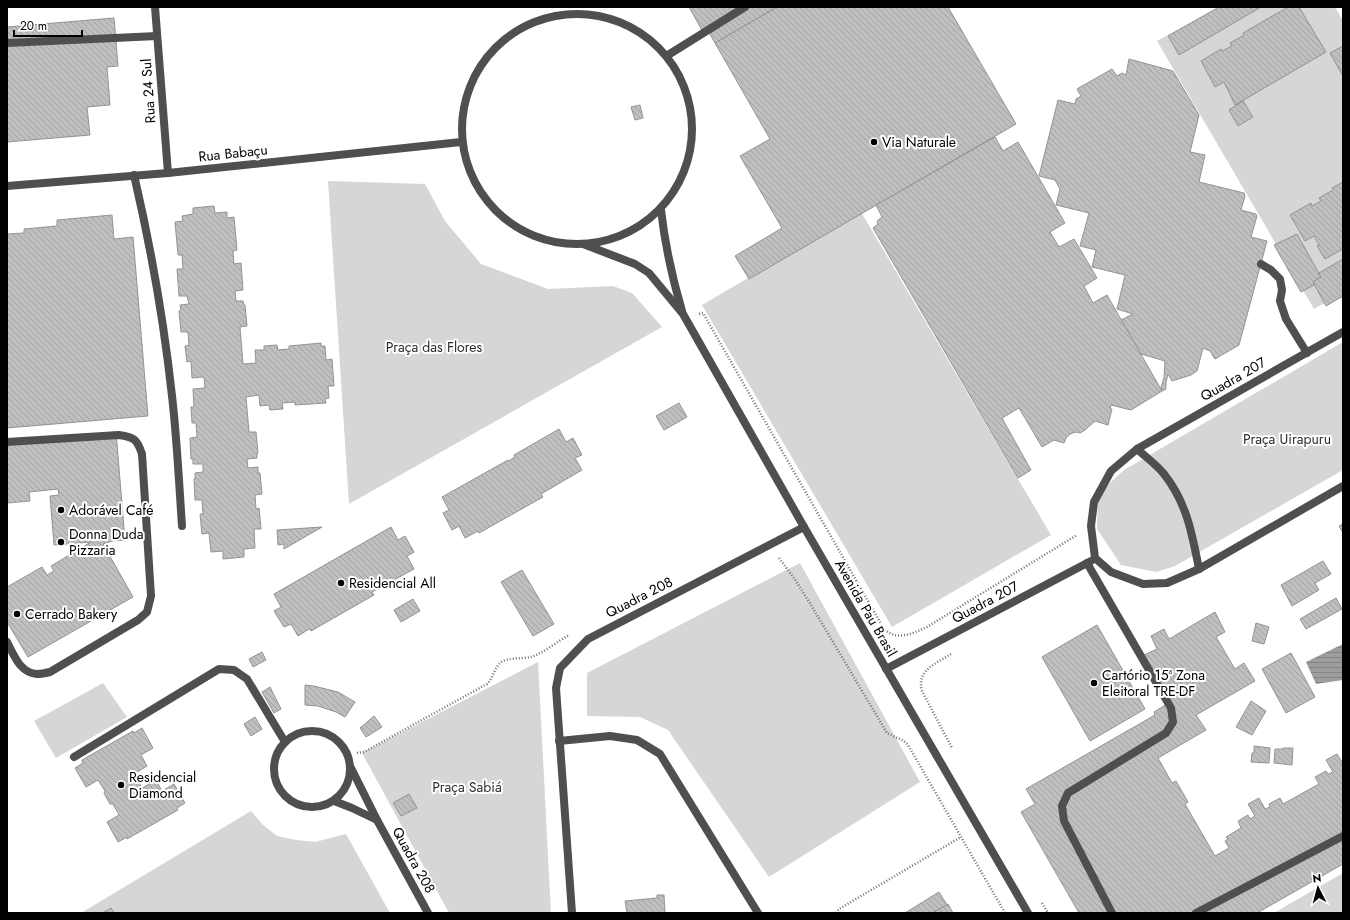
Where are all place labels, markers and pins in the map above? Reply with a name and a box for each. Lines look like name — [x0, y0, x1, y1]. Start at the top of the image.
place label: Via Naturale — [882, 132, 956, 152]
marker: Via Naturale — [869, 137, 879, 147]
place label: Adorável Café — [69, 500, 154, 520]
marker: Adorável Café — [56, 505, 66, 515]
place label: Donna Duda Pizzaria — [69, 524, 143, 560]
marker: Donna Duda Pizzaria — [56, 537, 66, 547]
place label: Residencial All — [349, 573, 436, 593]
marker: Residencial All — [336, 578, 346, 588]
place label: Cerrado Bakery — [25, 604, 118, 624]
marker: Cerrado Bakery — [12, 609, 22, 619]
place label: Cartório 15ª Zona Eleitoral TRE-DF — [1102, 665, 1205, 701]
marker: Cartório 15ª Zona Eleitoral TRE-DF — [1089, 678, 1099, 688]
place label: Residencial Diamond — [129, 767, 196, 803]
marker: Residencial Diamond — [116, 780, 126, 790]

